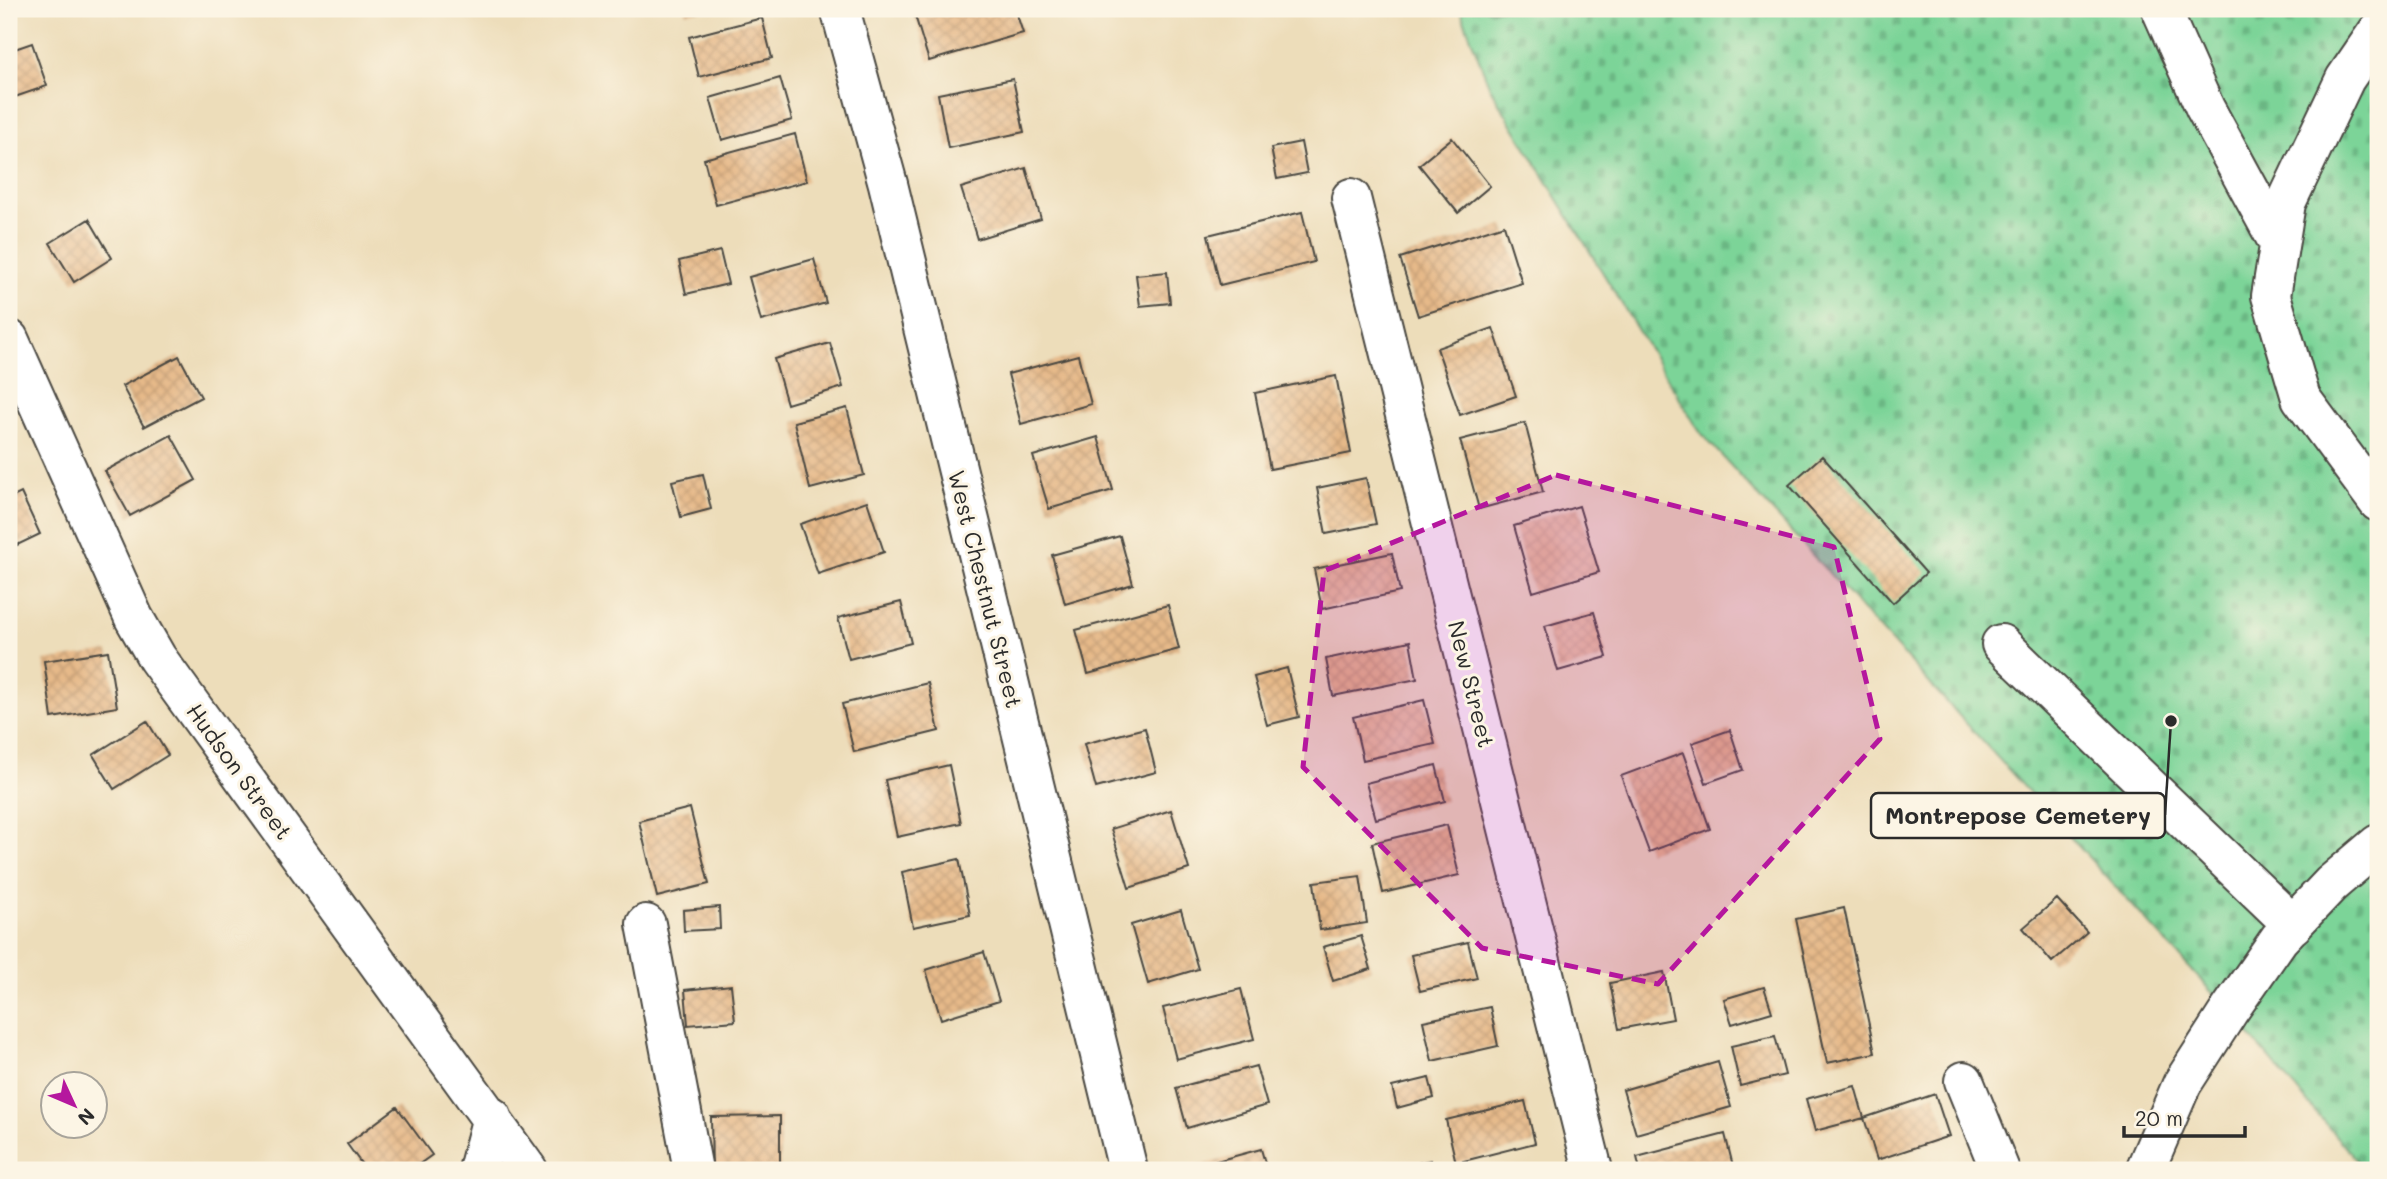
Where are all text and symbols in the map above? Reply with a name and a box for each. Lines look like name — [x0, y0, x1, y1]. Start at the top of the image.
street label: West Chestnut Street — [942, 467, 1030, 711]
street label: New Street — [1442, 617, 1502, 751]
street label: Hudson Street — [180, 697, 300, 845]
callout: Montrepose Cemetery — [1871, 793, 2165, 838]
text: Montrepose Cemetery — [1885, 799, 2151, 830]
north arrow — [38, 1070, 108, 1140]
scale bar — [2124, 1095, 2245, 1139]
text: N — [73, 1103, 101, 1131]
text: 20 m — [2135, 1104, 2183, 1131]

